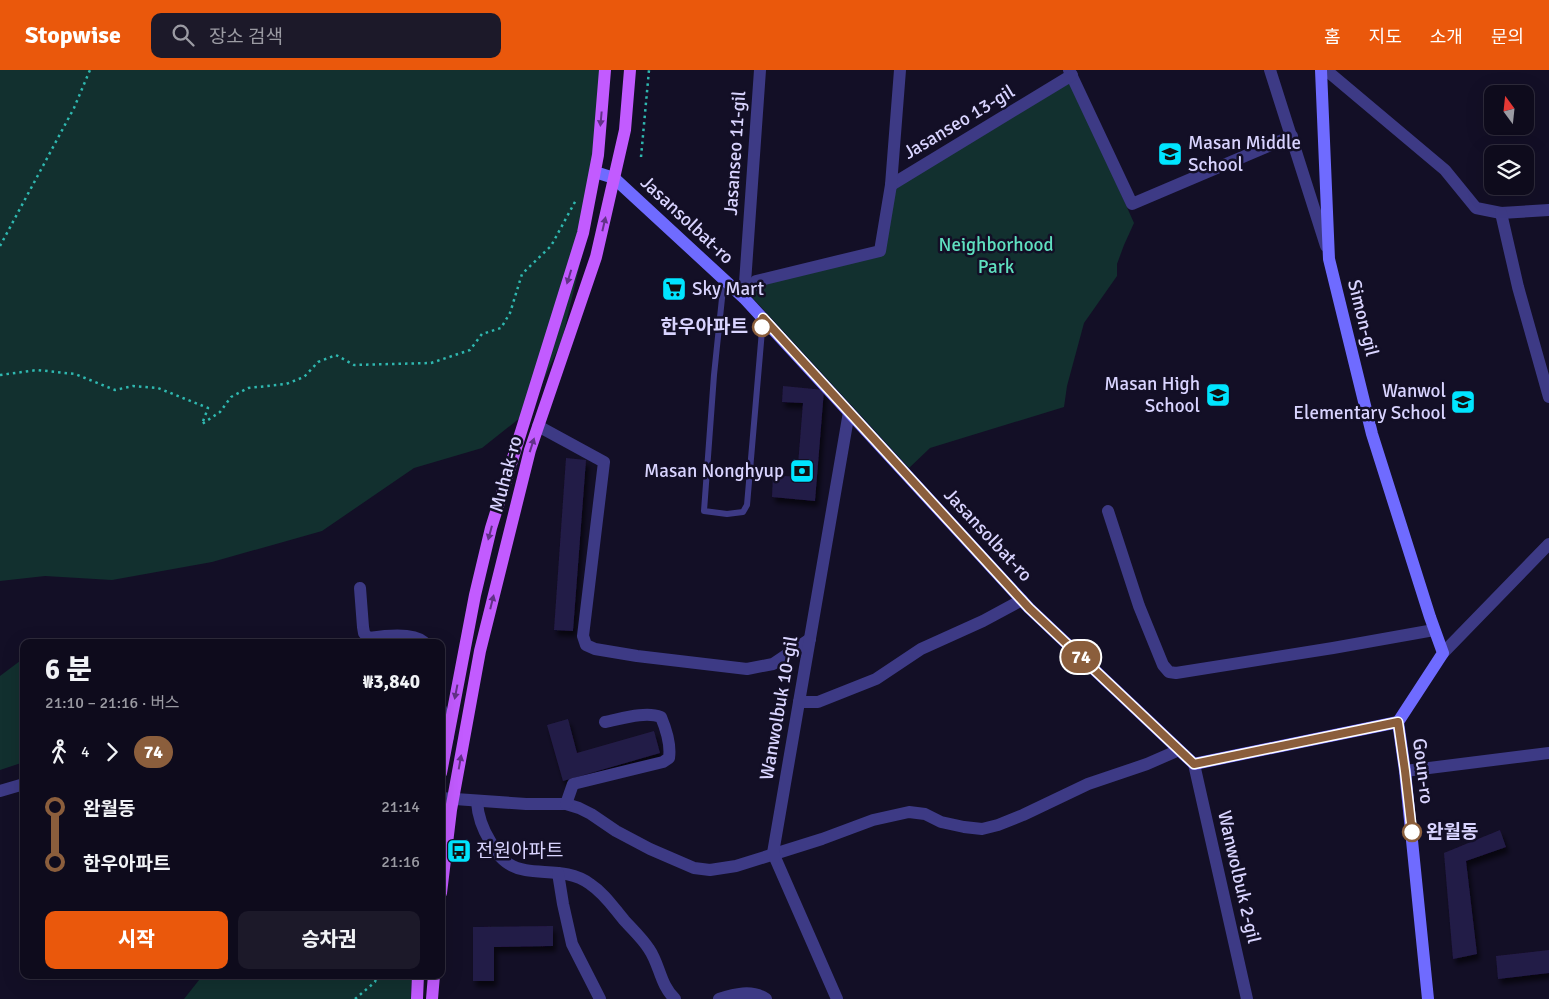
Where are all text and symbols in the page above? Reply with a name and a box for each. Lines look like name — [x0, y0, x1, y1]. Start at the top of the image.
search box — [151, 13, 501, 58]
text: Stopwise — [25, 20, 121, 50]
icon: search — [169, 21, 197, 49]
text: 장소 검색 — [209, 25, 283, 49]
text: 홈 — [1324, 26, 1341, 48]
text: 지도 — [1369, 26, 1402, 48]
text: 소개 — [1430, 26, 1463, 48]
text: 문의 — [1491, 26, 1524, 48]
street label: Jasanseo 13-gil — [899, 79, 1019, 165]
north arrow — [1484, 85, 1534, 135]
map controls — [1484, 85, 1534, 195]
street label: Jasanseo 11-gil — [719, 90, 751, 216]
one-way arrow — [597, 111, 605, 127]
place label: Masan Middle School — [1188, 131, 1301, 177]
school or university icon: Masan Middle School — [1157, 141, 1183, 167]
button: layers — [1484, 145, 1534, 195]
street label: Jasansolbat-ro — [635, 171, 739, 269]
one-way arrow — [600, 217, 608, 232]
park label: Neighborhood Park — [938, 233, 1054, 279]
one-way arrow — [565, 270, 573, 285]
supermarket icon: Sky Mart — [661, 276, 687, 302]
place label: Sky Mart — [692, 277, 765, 301]
street label: Simon-gil — [1342, 277, 1384, 359]
place label: 한우아파트 — [661, 315, 748, 339]
marker: 한우아파트 — [752, 317, 772, 337]
place label: Masan High School — [1104, 372, 1200, 418]
place label: Wanwol Elementary School — [1293, 379, 1446, 425]
school or university icon: Masan High School — [1205, 382, 1231, 408]
school or university icon: Wanwol Elementary School — [1450, 389, 1476, 415]
street label: Muhak-ro — [484, 433, 528, 515]
one-way arrow — [528, 437, 536, 452]
bank icon: Masan Nonghyup — [789, 458, 815, 484]
place label: Masan Nonghyup — [644, 459, 784, 483]
street label: Jasansolbat-ro — [939, 483, 1037, 587]
one-way arrow — [485, 525, 493, 540]
one-way arrow — [488, 595, 496, 610]
street label: Wanwolbuk 10-gil — [754, 634, 804, 782]
line badge: 74 — [1058, 641, 1104, 673]
text: 74 — [1071, 646, 1091, 668]
text: 6 분 — [45, 653, 92, 687]
text: ₩3,840 — [363, 670, 420, 694]
one-way arrow — [452, 684, 460, 700]
text: 21:10 – 21:16 · 버스 — [45, 693, 180, 713]
street label: Goun-ro — [1407, 737, 1439, 805]
icon: walk — [45, 738, 73, 766]
icon: forward — [98, 738, 126, 766]
text: 74 — [144, 741, 163, 763]
text: 4 — [81, 742, 90, 762]
one-way arrow — [456, 753, 464, 769]
text: 완월동 — [83, 797, 135, 821]
text: 21:14 — [381, 797, 420, 817]
street label: Wanwolbuk 2-gil — [1212, 808, 1266, 946]
place label: 완월동 — [1426, 820, 1478, 844]
marker: 완월동 — [1402, 822, 1422, 842]
bus stop icon: 전원아파트 — [446, 838, 472, 864]
place label: 전원아파트 — [476, 839, 563, 863]
text: 한우아파트 — [83, 852, 170, 876]
text: 21:16 — [381, 852, 420, 872]
button: 시작 — [45, 911, 228, 969]
button: 승차권 — [238, 911, 420, 969]

